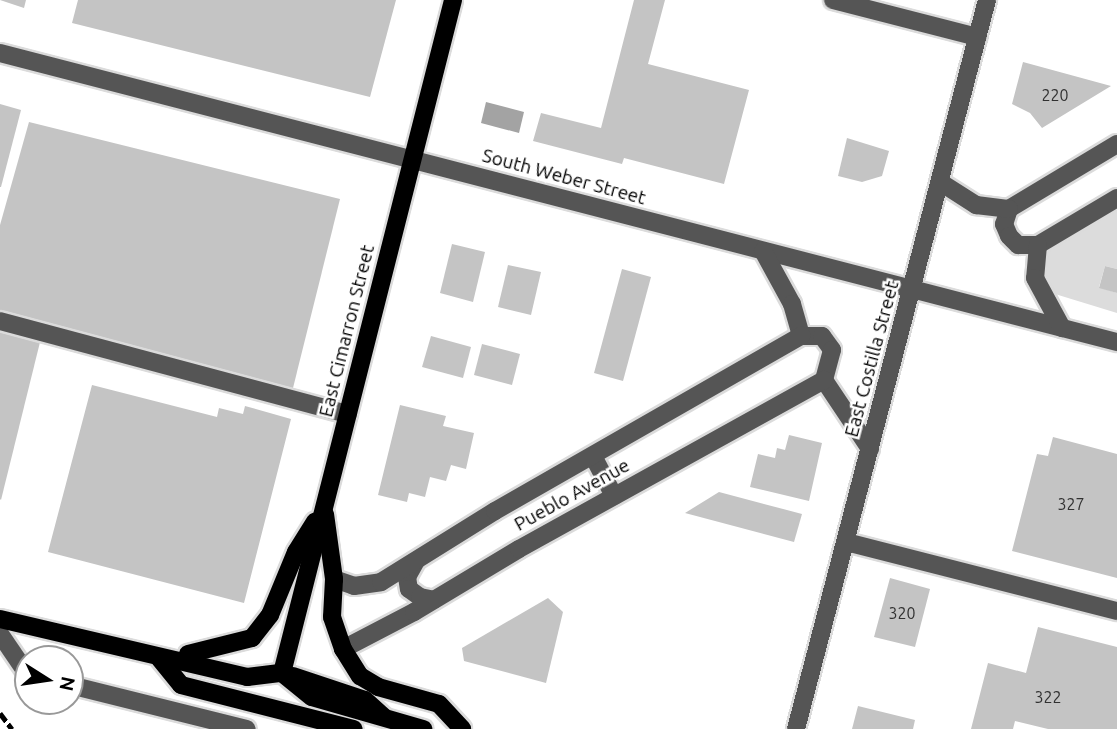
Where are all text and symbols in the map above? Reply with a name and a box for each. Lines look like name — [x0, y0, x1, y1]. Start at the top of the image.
house number: 220 — [1041, 85, 1069, 105]
street label: South Weber Street — [480, 144, 648, 210]
street label: East Cimarron Street — [315, 243, 379, 419]
street label: East Costilla Street — [840, 278, 904, 440]
street label: Pueblo Avenue — [510, 454, 634, 536]
house number: 327 — [1057, 494, 1085, 514]
house number: 320 — [888, 603, 916, 623]
north arrow — [14, 645, 84, 715]
text: N — [55, 675, 80, 693]
house number: 322 — [1034, 687, 1062, 707]

